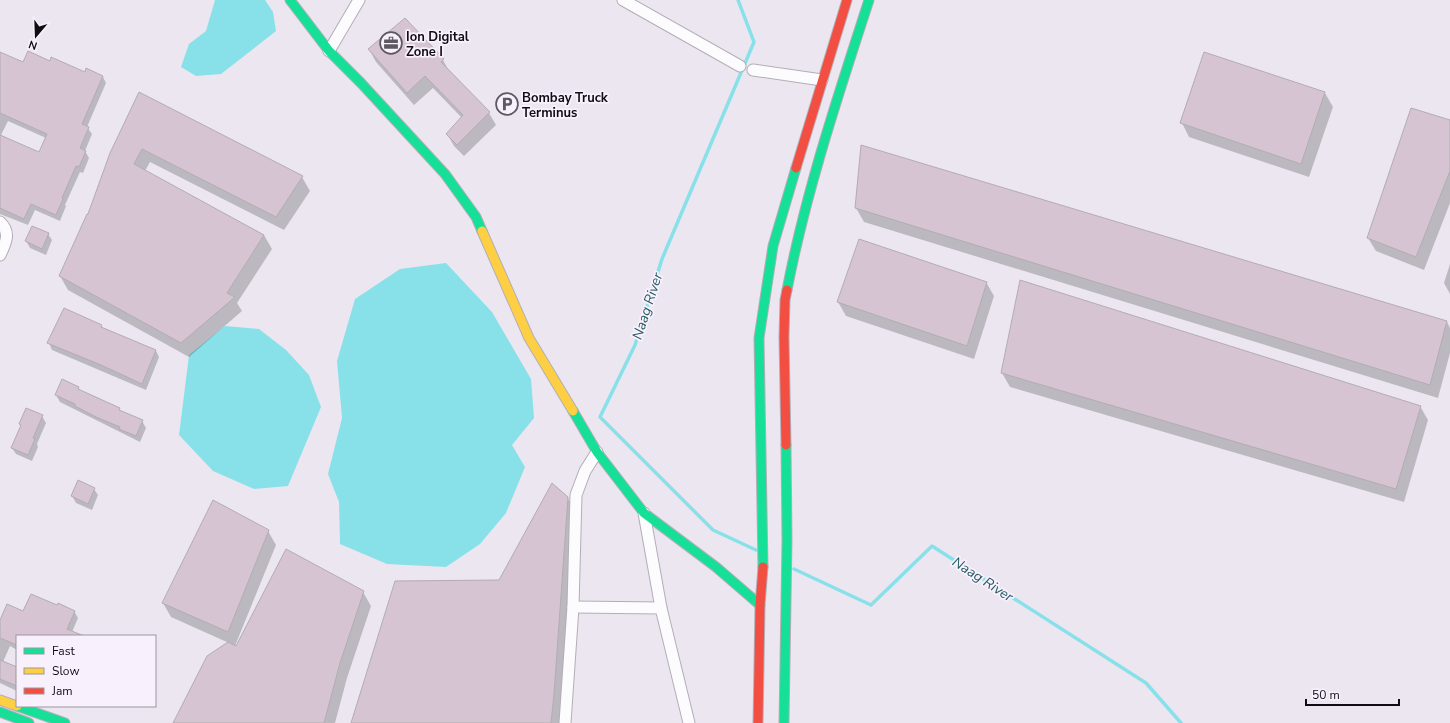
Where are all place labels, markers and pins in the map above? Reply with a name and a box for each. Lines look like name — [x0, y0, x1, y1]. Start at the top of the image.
place label: Ion Digital Zone I — [406, 28, 470, 61]
office icon: Ion Digital Zone I — [378, 30, 404, 56]
place label: Bombay Truck Terminus — [522, 89, 609, 122]
parking icon: Bombay Truck Terminus — [494, 91, 520, 117]

